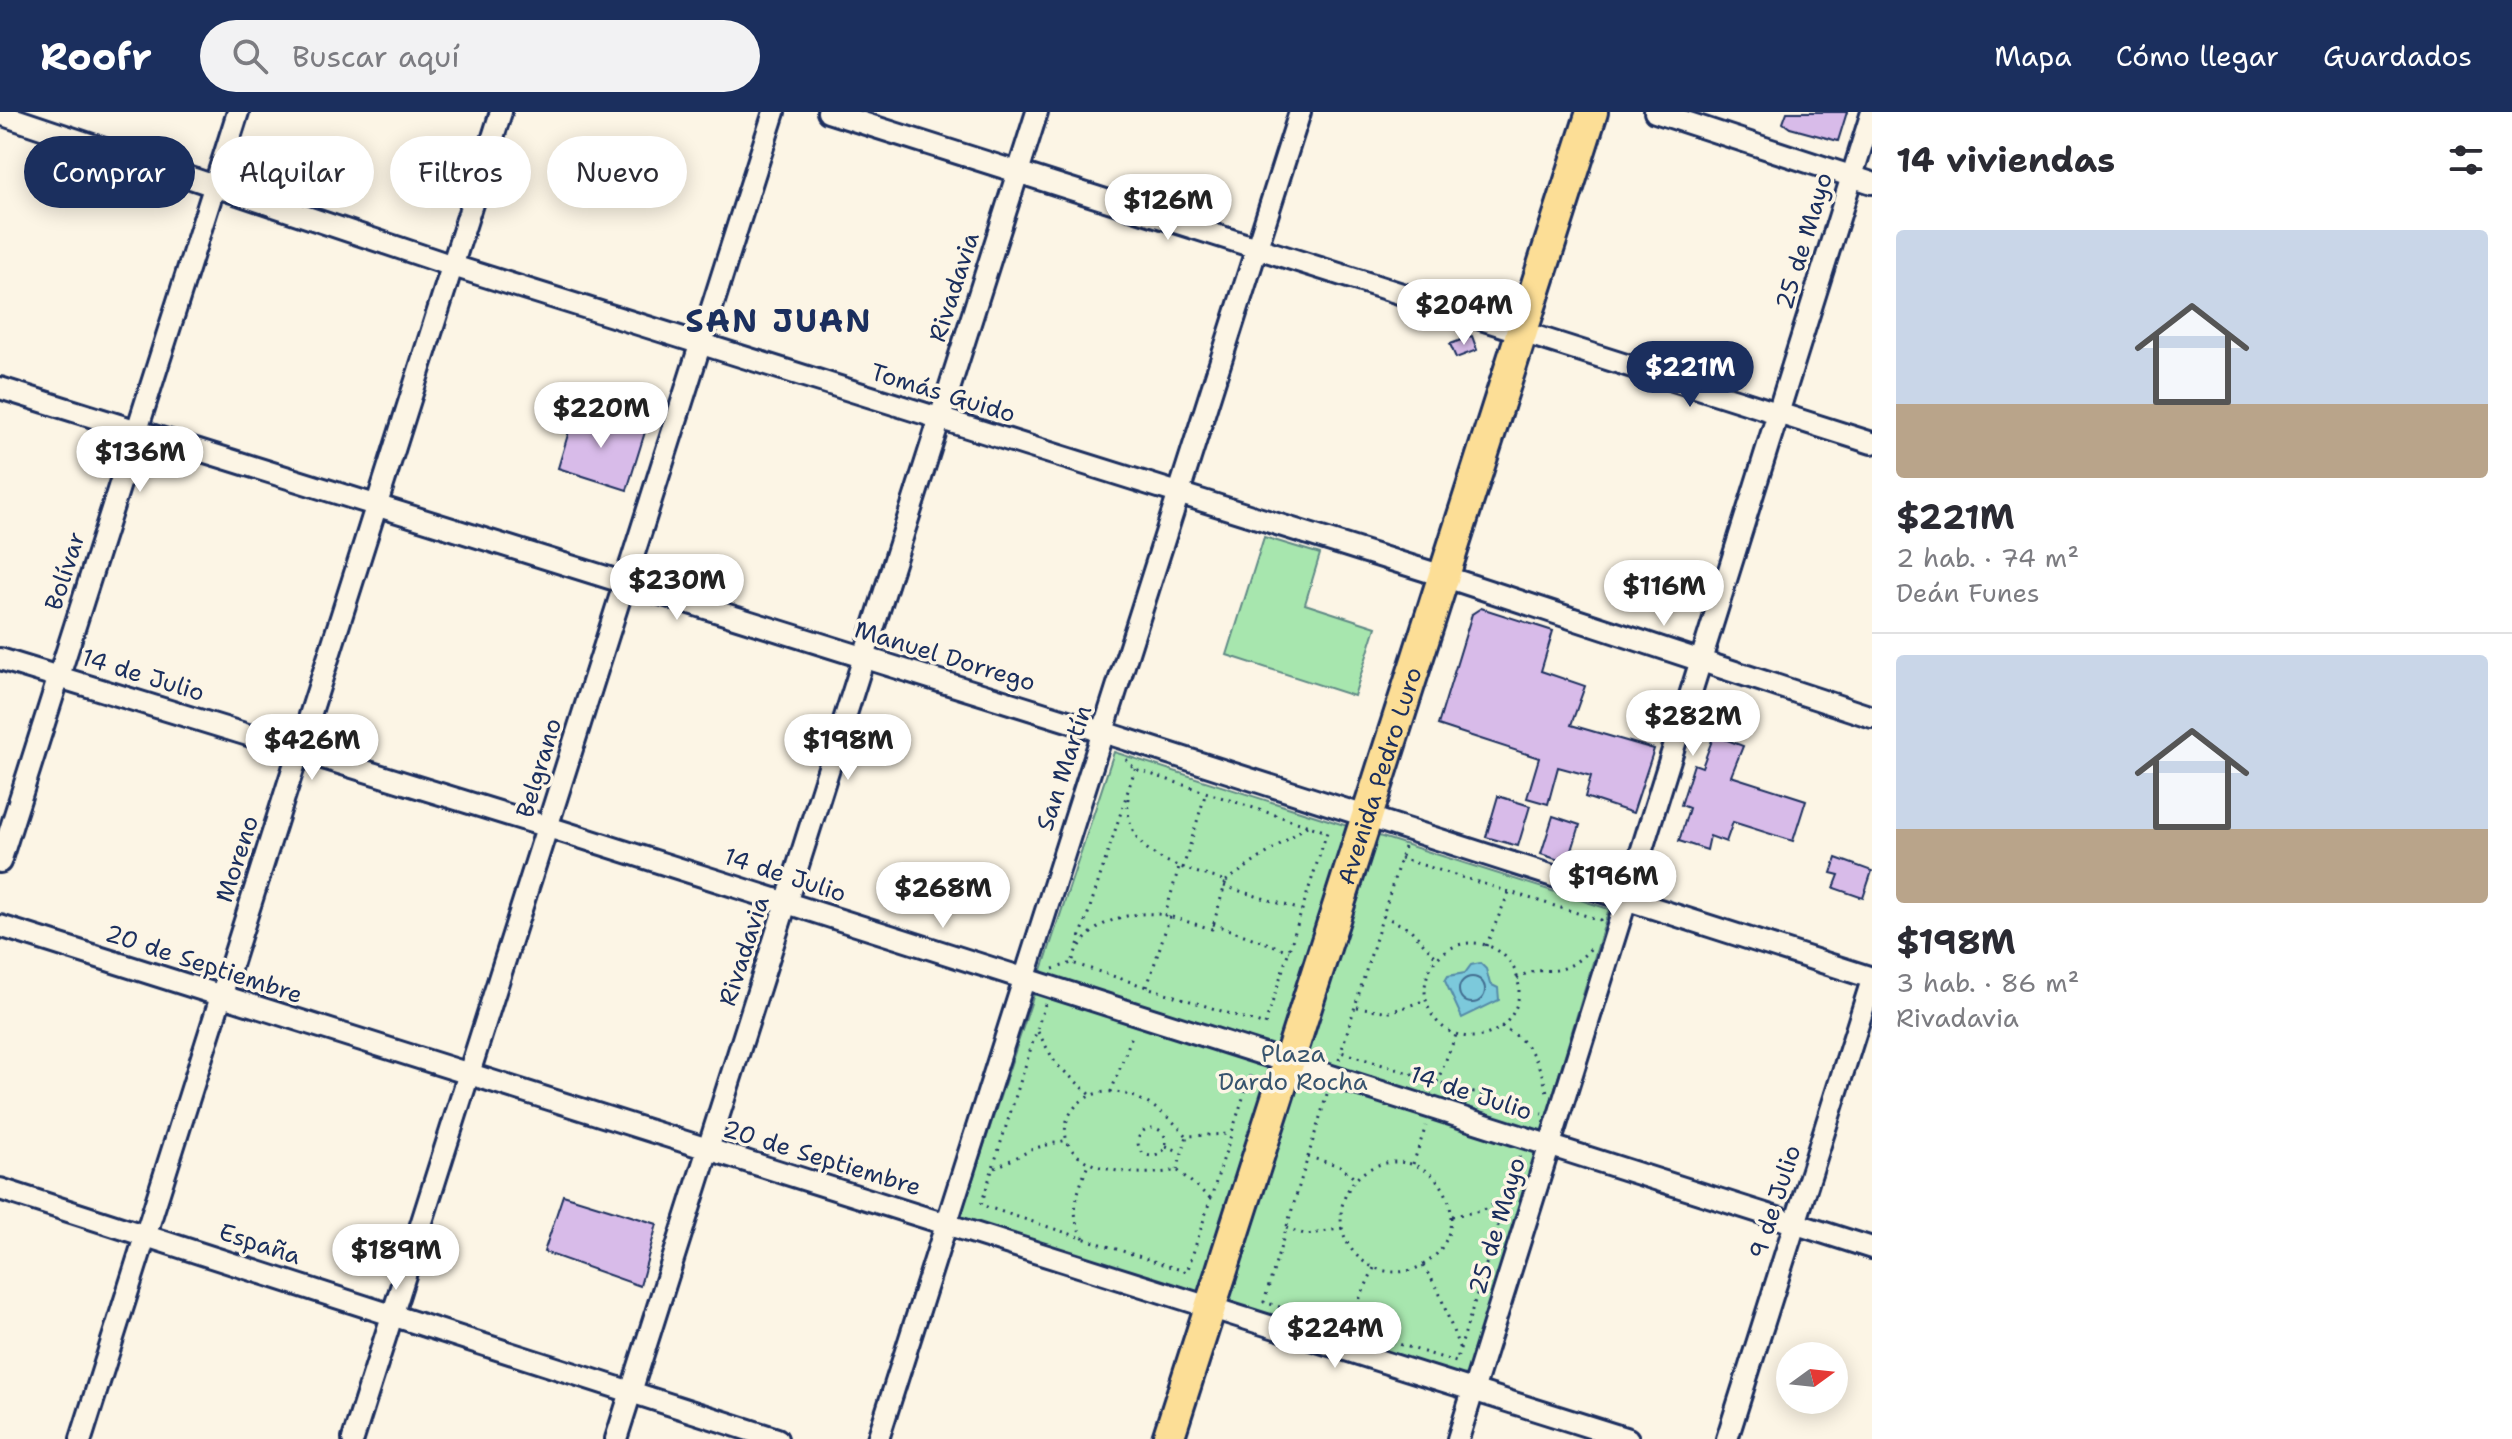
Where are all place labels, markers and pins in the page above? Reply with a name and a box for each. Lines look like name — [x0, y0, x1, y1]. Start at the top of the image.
pin: $126M — [1112, 174, 1224, 242]
pin: $204M — [1408, 279, 1520, 347]
pin: $221M — [1634, 341, 1746, 409]
pin: $220M — [545, 382, 657, 450]
pin: $136M — [84, 426, 196, 494]
pin: $230M — [621, 554, 733, 622]
pin: $116M — [1608, 560, 1720, 628]
pin: $282M — [1637, 690, 1749, 758]
pin: $426M — [256, 714, 368, 782]
pin: $198M — [792, 714, 904, 782]
pin: $196M — [1557, 850, 1669, 918]
pin: $268M — [887, 862, 999, 930]
pin: $189M — [340, 1224, 452, 1292]
pin: $224M — [1279, 1302, 1391, 1370]

